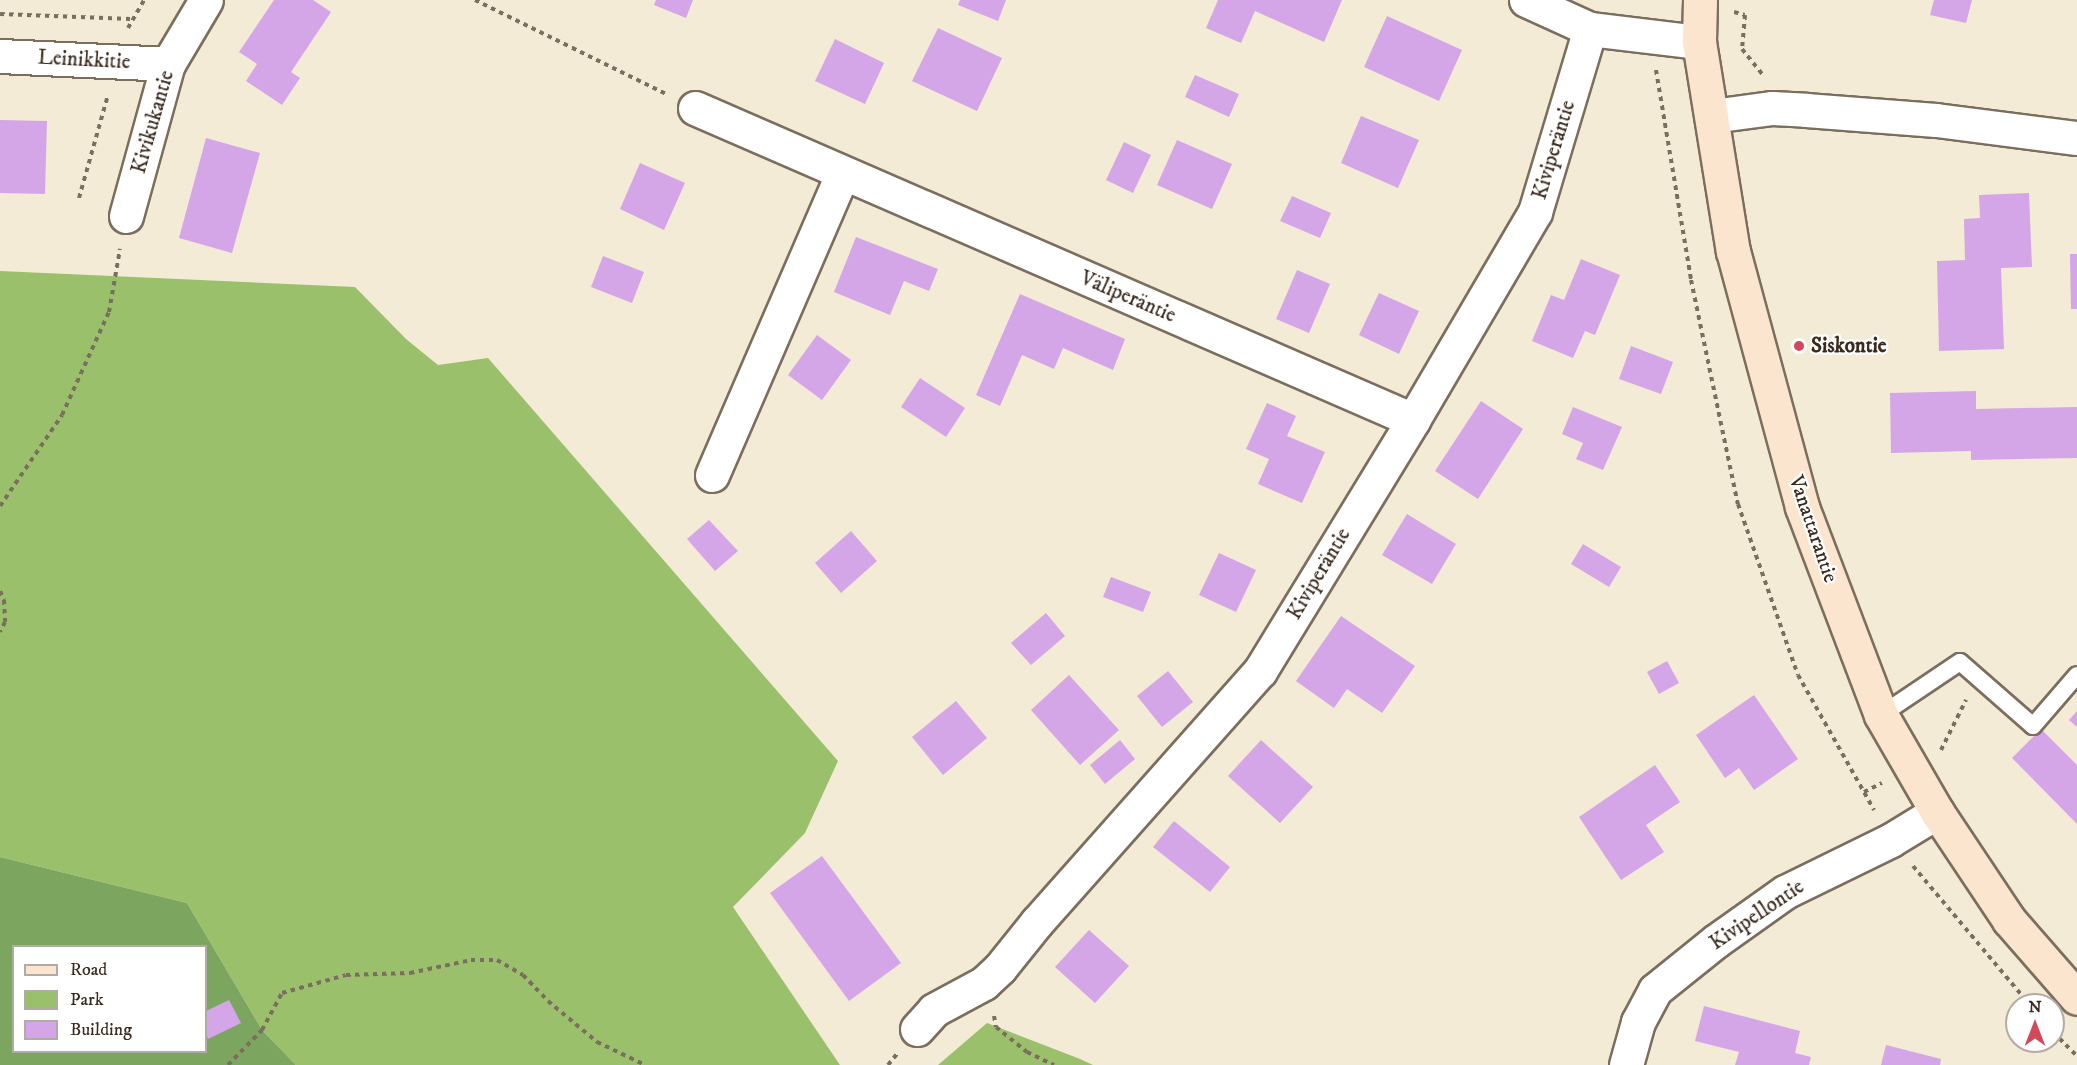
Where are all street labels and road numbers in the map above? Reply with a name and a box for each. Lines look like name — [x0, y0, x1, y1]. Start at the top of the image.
street label: Leinikkitie — [37, 45, 131, 75]
street label: Kivikukantie — [126, 67, 180, 177]
street label: Kiviperäntie — [1527, 97, 1581, 203]
street label: Väliperäntie — [1076, 266, 1180, 328]
street label: Vanattarantie — [1783, 472, 1843, 586]
street label: Kiviperäntie — [1282, 524, 1356, 624]
street label: Kivipellontie — [1705, 874, 1809, 956]

